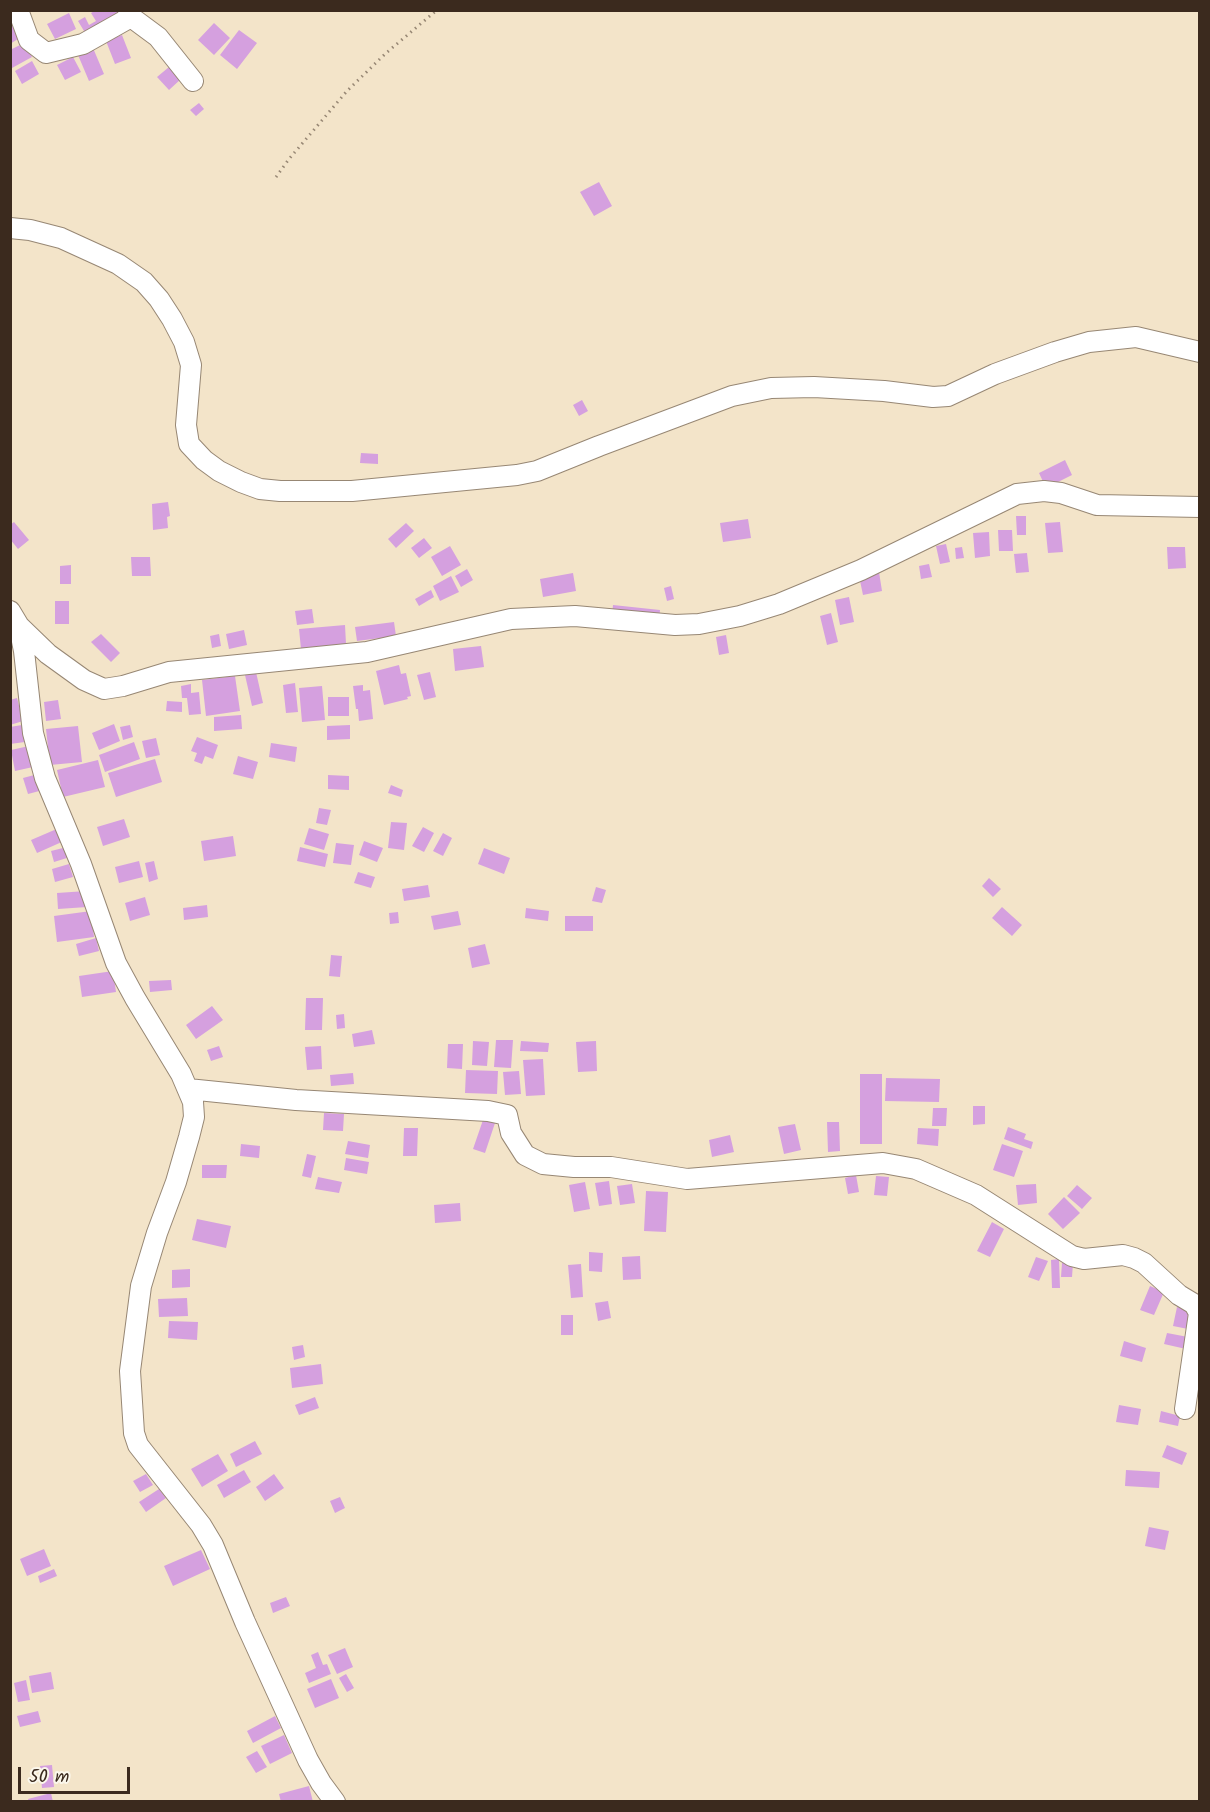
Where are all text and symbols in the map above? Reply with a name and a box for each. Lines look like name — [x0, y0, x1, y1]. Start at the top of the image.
scale bar — [21, 1755, 134, 1793]
text: 50 m — [29, 1763, 69, 1792]

